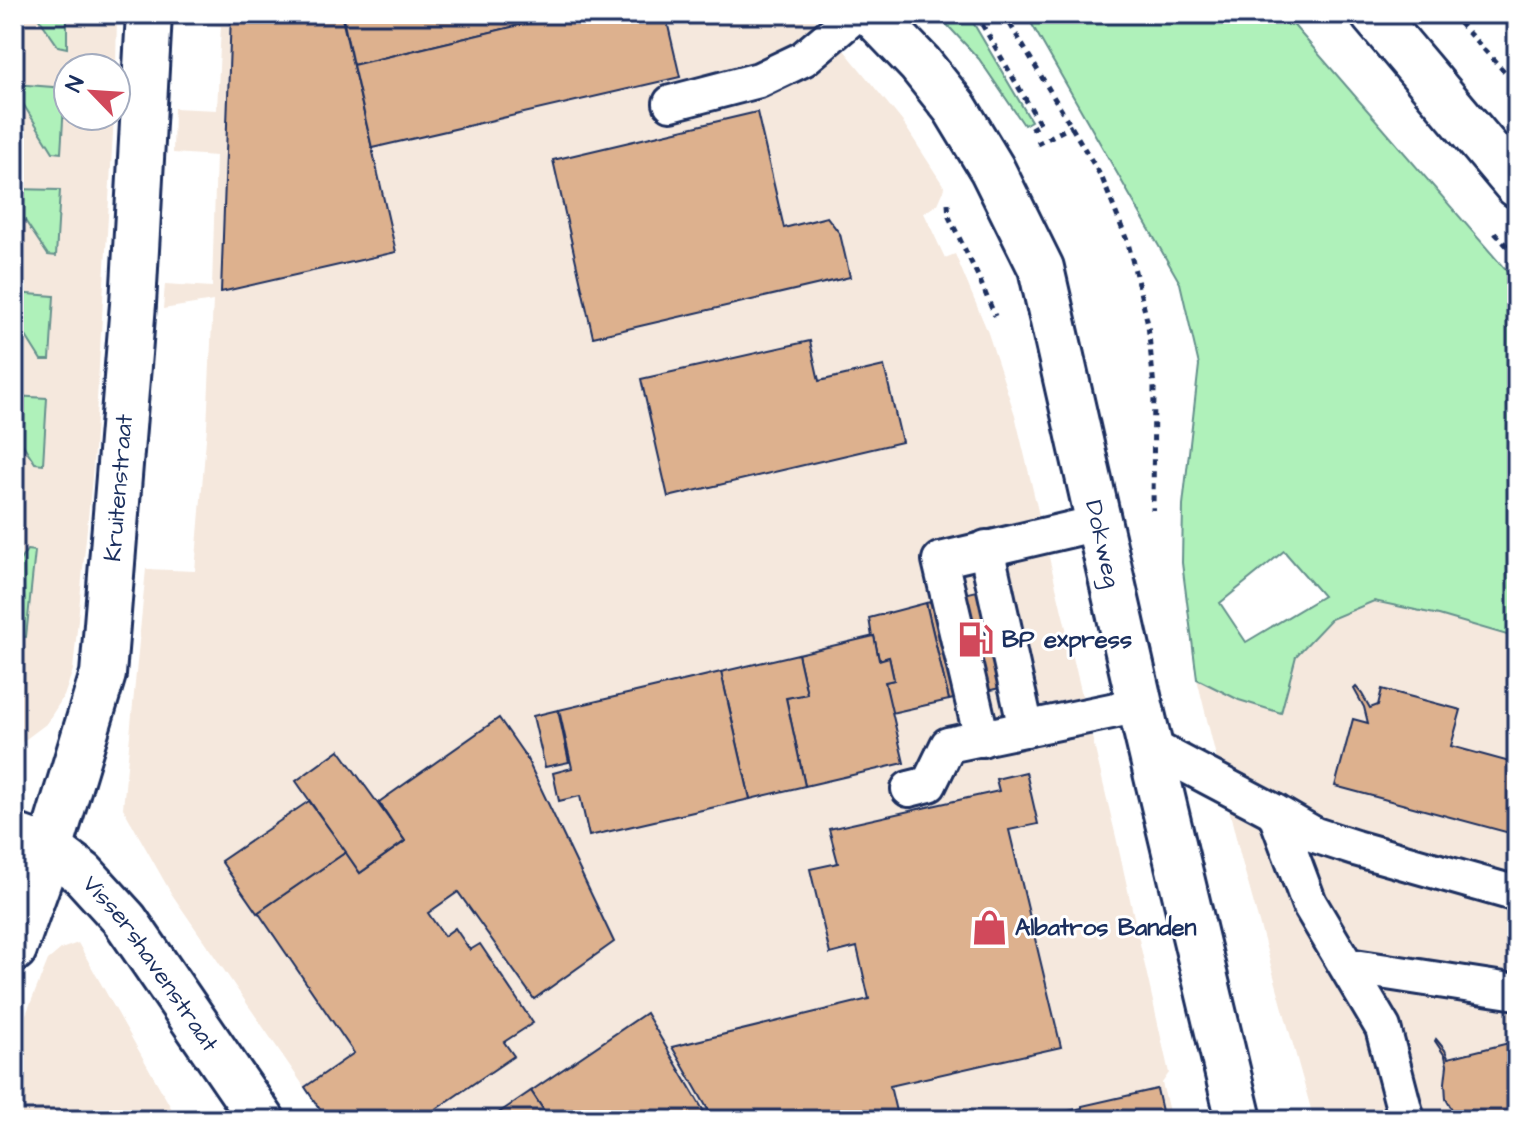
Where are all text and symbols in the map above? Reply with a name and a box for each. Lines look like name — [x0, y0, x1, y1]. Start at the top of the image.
north arrow — [52, 52, 132, 132]
text: N — [58, 71, 92, 97]
street label: Kruitenstraat — [96, 413, 142, 563]
street label: Dokweg — [1076, 497, 1129, 591]
fuel station icon: BP express — [957, 620, 995, 658]
place label: BP express — [1002, 623, 1132, 657]
street label: Vissershavenstraat — [74, 868, 226, 1059]
shop icon: Albatros Banden — [970, 908, 1008, 946]
place label: Albatros Banden — [1015, 911, 1197, 945]

